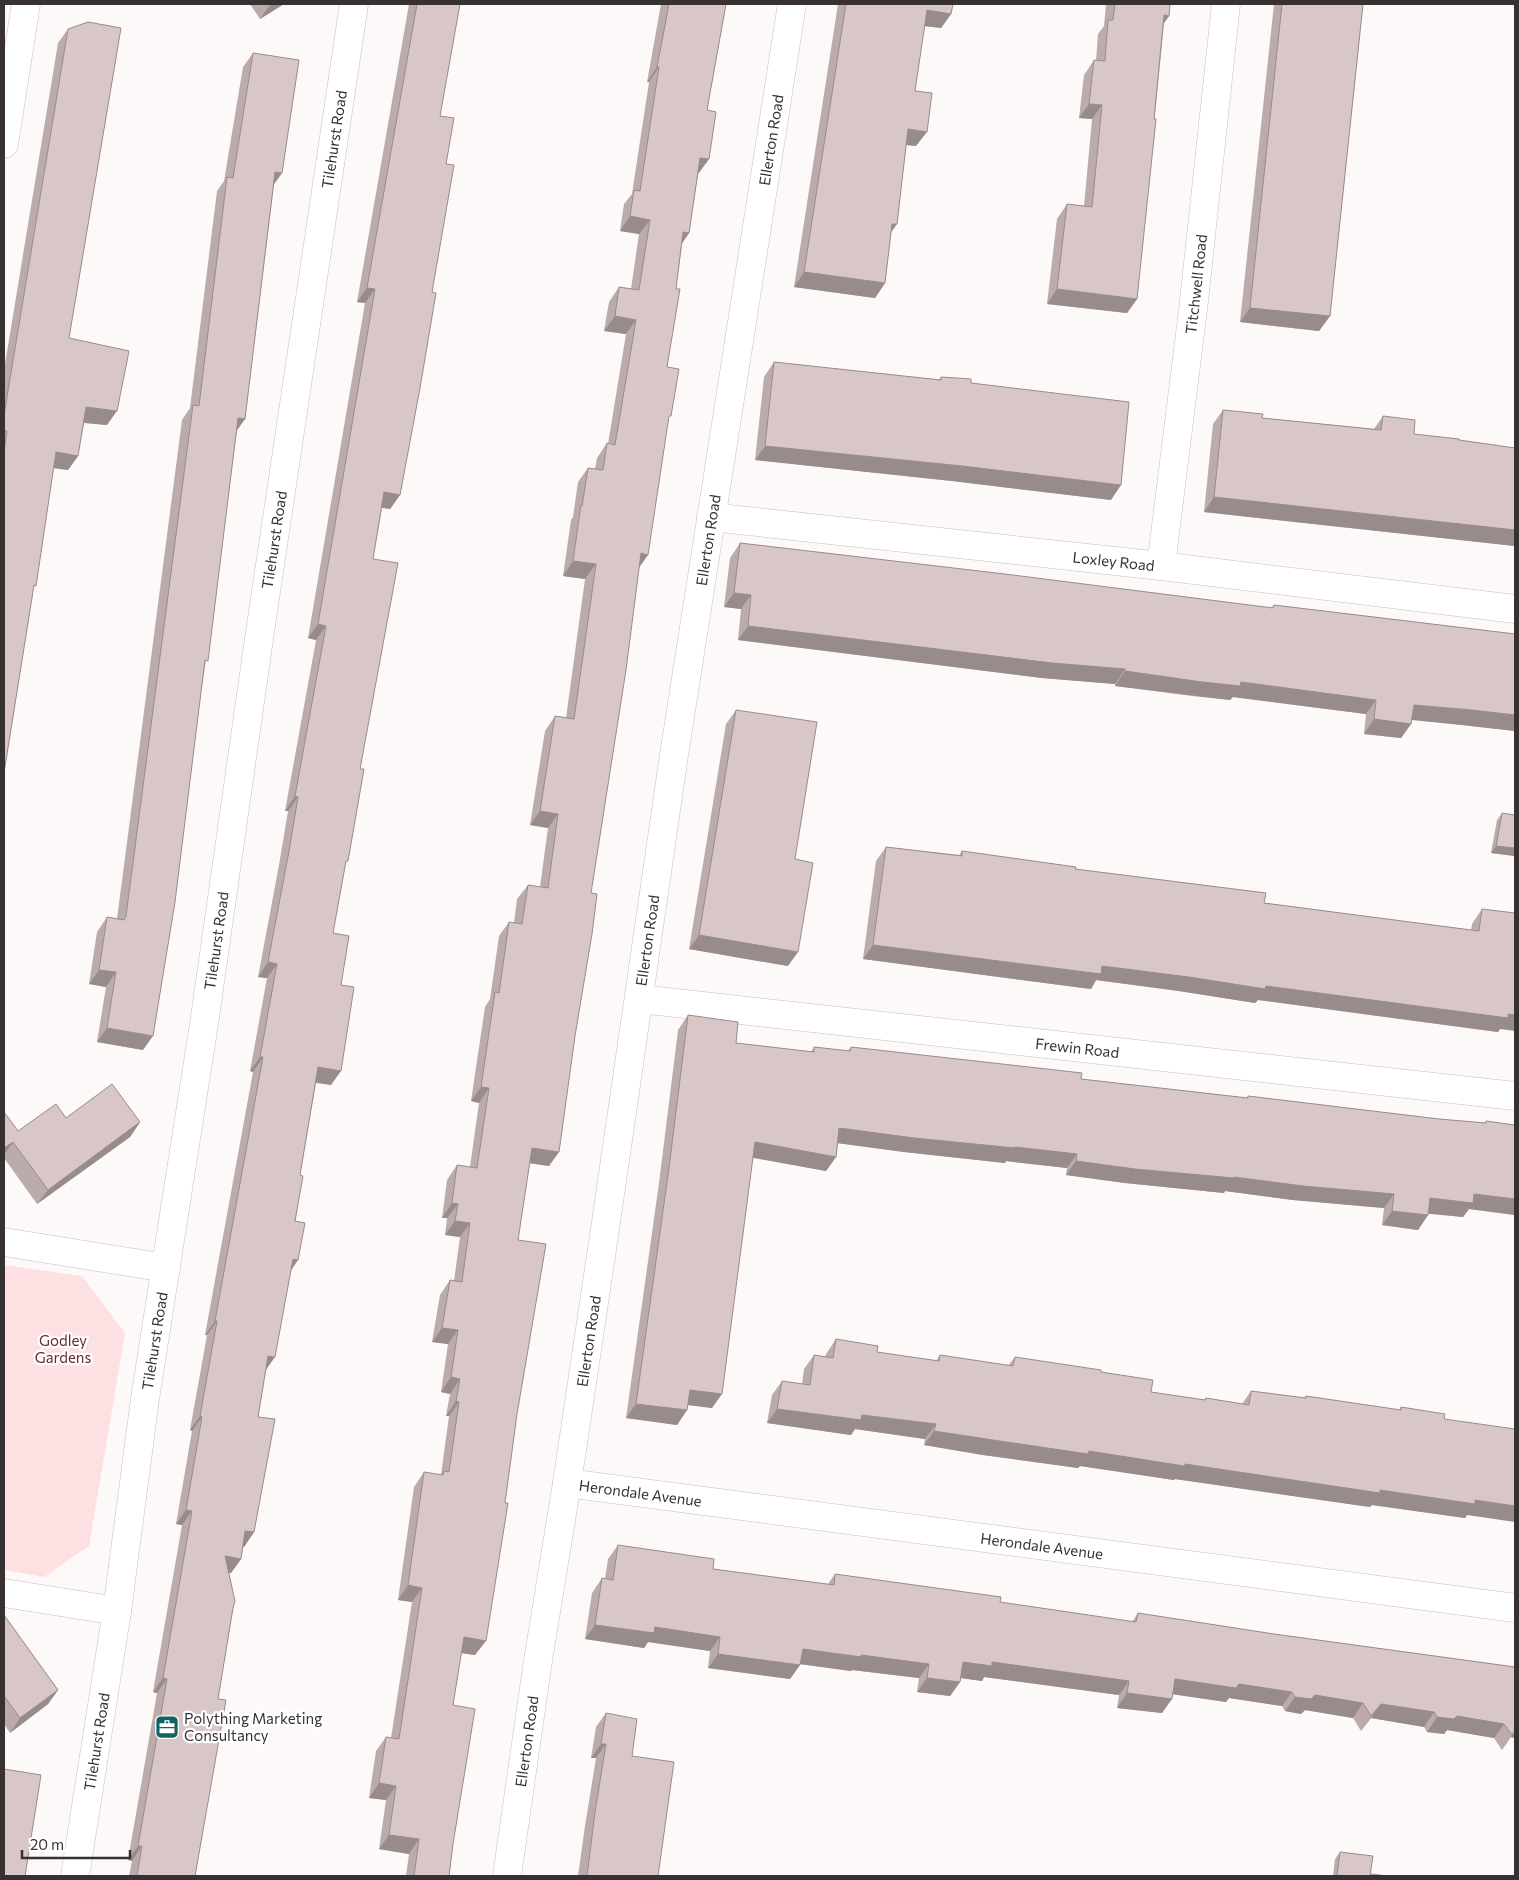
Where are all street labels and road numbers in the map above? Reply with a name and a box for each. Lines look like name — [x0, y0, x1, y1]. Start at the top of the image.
street label: Tilehurst Road — [318, 89, 350, 189]
street label: Ellerton Road — [755, 93, 787, 187]
street label: Titchwell Road — [1181, 233, 1210, 335]
street label: Tilehurst Road — [258, 490, 290, 590]
street label: Ellerton Road — [692, 493, 724, 587]
street label: Loxley Road — [1072, 547, 1156, 574]
street label: Tilehurst Road — [200, 890, 232, 991]
street label: Ellerton Road — [631, 894, 663, 987]
street label: Frewin Road — [1034, 1034, 1120, 1061]
street label: Tilehurst Road — [138, 1291, 171, 1391]
street label: Ellerton Road — [573, 1294, 604, 1388]
street label: Herondale Avenue — [578, 1476, 703, 1510]
street label: Herondale Avenue — [979, 1529, 1104, 1563]
street label: Tilehurst Road — [80, 1691, 113, 1792]
street label: Ellerton Road — [511, 1695, 542, 1788]

